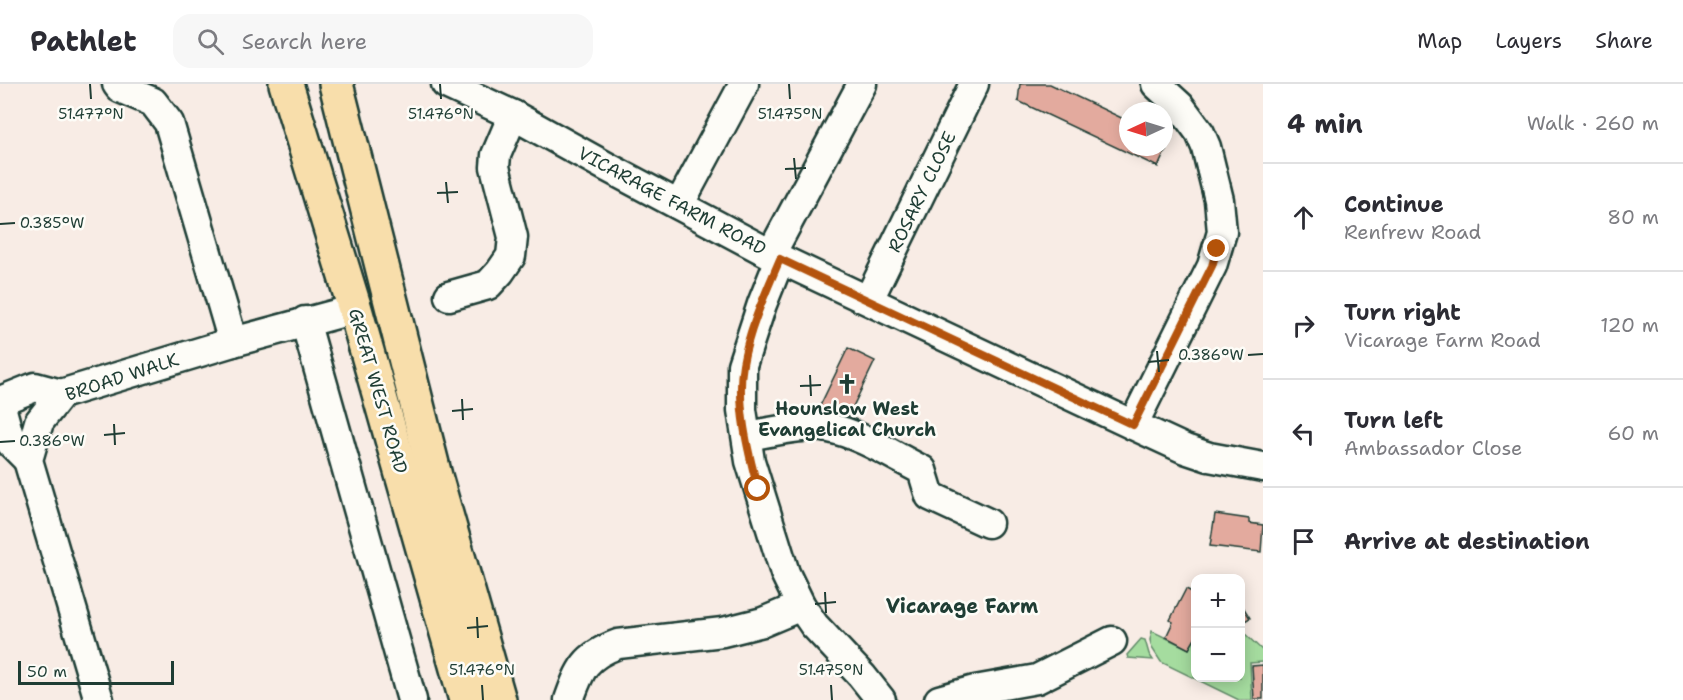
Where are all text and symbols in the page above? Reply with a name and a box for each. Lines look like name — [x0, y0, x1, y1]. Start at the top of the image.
search box — [173, 14, 593, 68]
text: Pathlet — [30, 22, 137, 60]
icon: search — [194, 25, 227, 58]
text: Search here — [242, 27, 367, 56]
text: Map — [1417, 27, 1462, 55]
text: Layers — [1495, 27, 1562, 55]
text: Share — [1595, 27, 1653, 55]
north arrow — [1119, 102, 1173, 156]
text: 51.477°N — [58, 104, 124, 124]
text: 51.476°N — [408, 104, 474, 124]
text: 51.475°N — [758, 104, 822, 124]
text: 4 min — [1287, 106, 1363, 141]
text: Walk · 260 m — [1527, 110, 1659, 136]
street label: ROSARY CLOSE — [882, 128, 962, 256]
street label: VICARAGE FARM ROAD — [574, 141, 770, 261]
text: Continue — [1344, 190, 1444, 219]
icon: ahead — [1287, 201, 1320, 234]
text: 80 m — [1607, 204, 1659, 230]
text: 0.385°W — [20, 213, 84, 233]
text: Renfrew Road — [1344, 219, 1481, 245]
route end — [1203, 235, 1229, 261]
text: Turn right — [1344, 298, 1461, 327]
street label: GREAT WEST ROAD — [343, 306, 413, 476]
icon: right — [1287, 309, 1320, 342]
text: 120 m — [1600, 312, 1659, 338]
text: Vicarage Farm Road — [1344, 327, 1541, 353]
text: 0.386°W — [1178, 345, 1244, 365]
street label: BROAD WALK — [62, 347, 182, 407]
church icon: Hounslow West Evangelical Church — [835, 372, 859, 396]
place label: Hounslow West Evangelical Church — [758, 397, 936, 442]
text: Turn left — [1344, 406, 1443, 435]
icon: left — [1287, 417, 1320, 450]
text: 60 m — [1607, 420, 1659, 446]
text: 0.386°W — [19, 431, 85, 451]
text: Ambassador Close — [1344, 435, 1522, 461]
route start — [744, 475, 770, 501]
icon: arrive — [1287, 525, 1320, 558]
text: Arrive at destination — [1344, 527, 1590, 556]
map controls — [1191, 574, 1245, 682]
button: + — [1191, 574, 1245, 628]
district label: Vicarage Farm — [886, 593, 1038, 619]
button: − — [1191, 628, 1245, 682]
scale bar — [18, 658, 174, 686]
text: 51.476°N — [449, 660, 515, 680]
text: 51.475°N — [799, 660, 863, 680]
text: 50 m — [27, 661, 67, 682]

